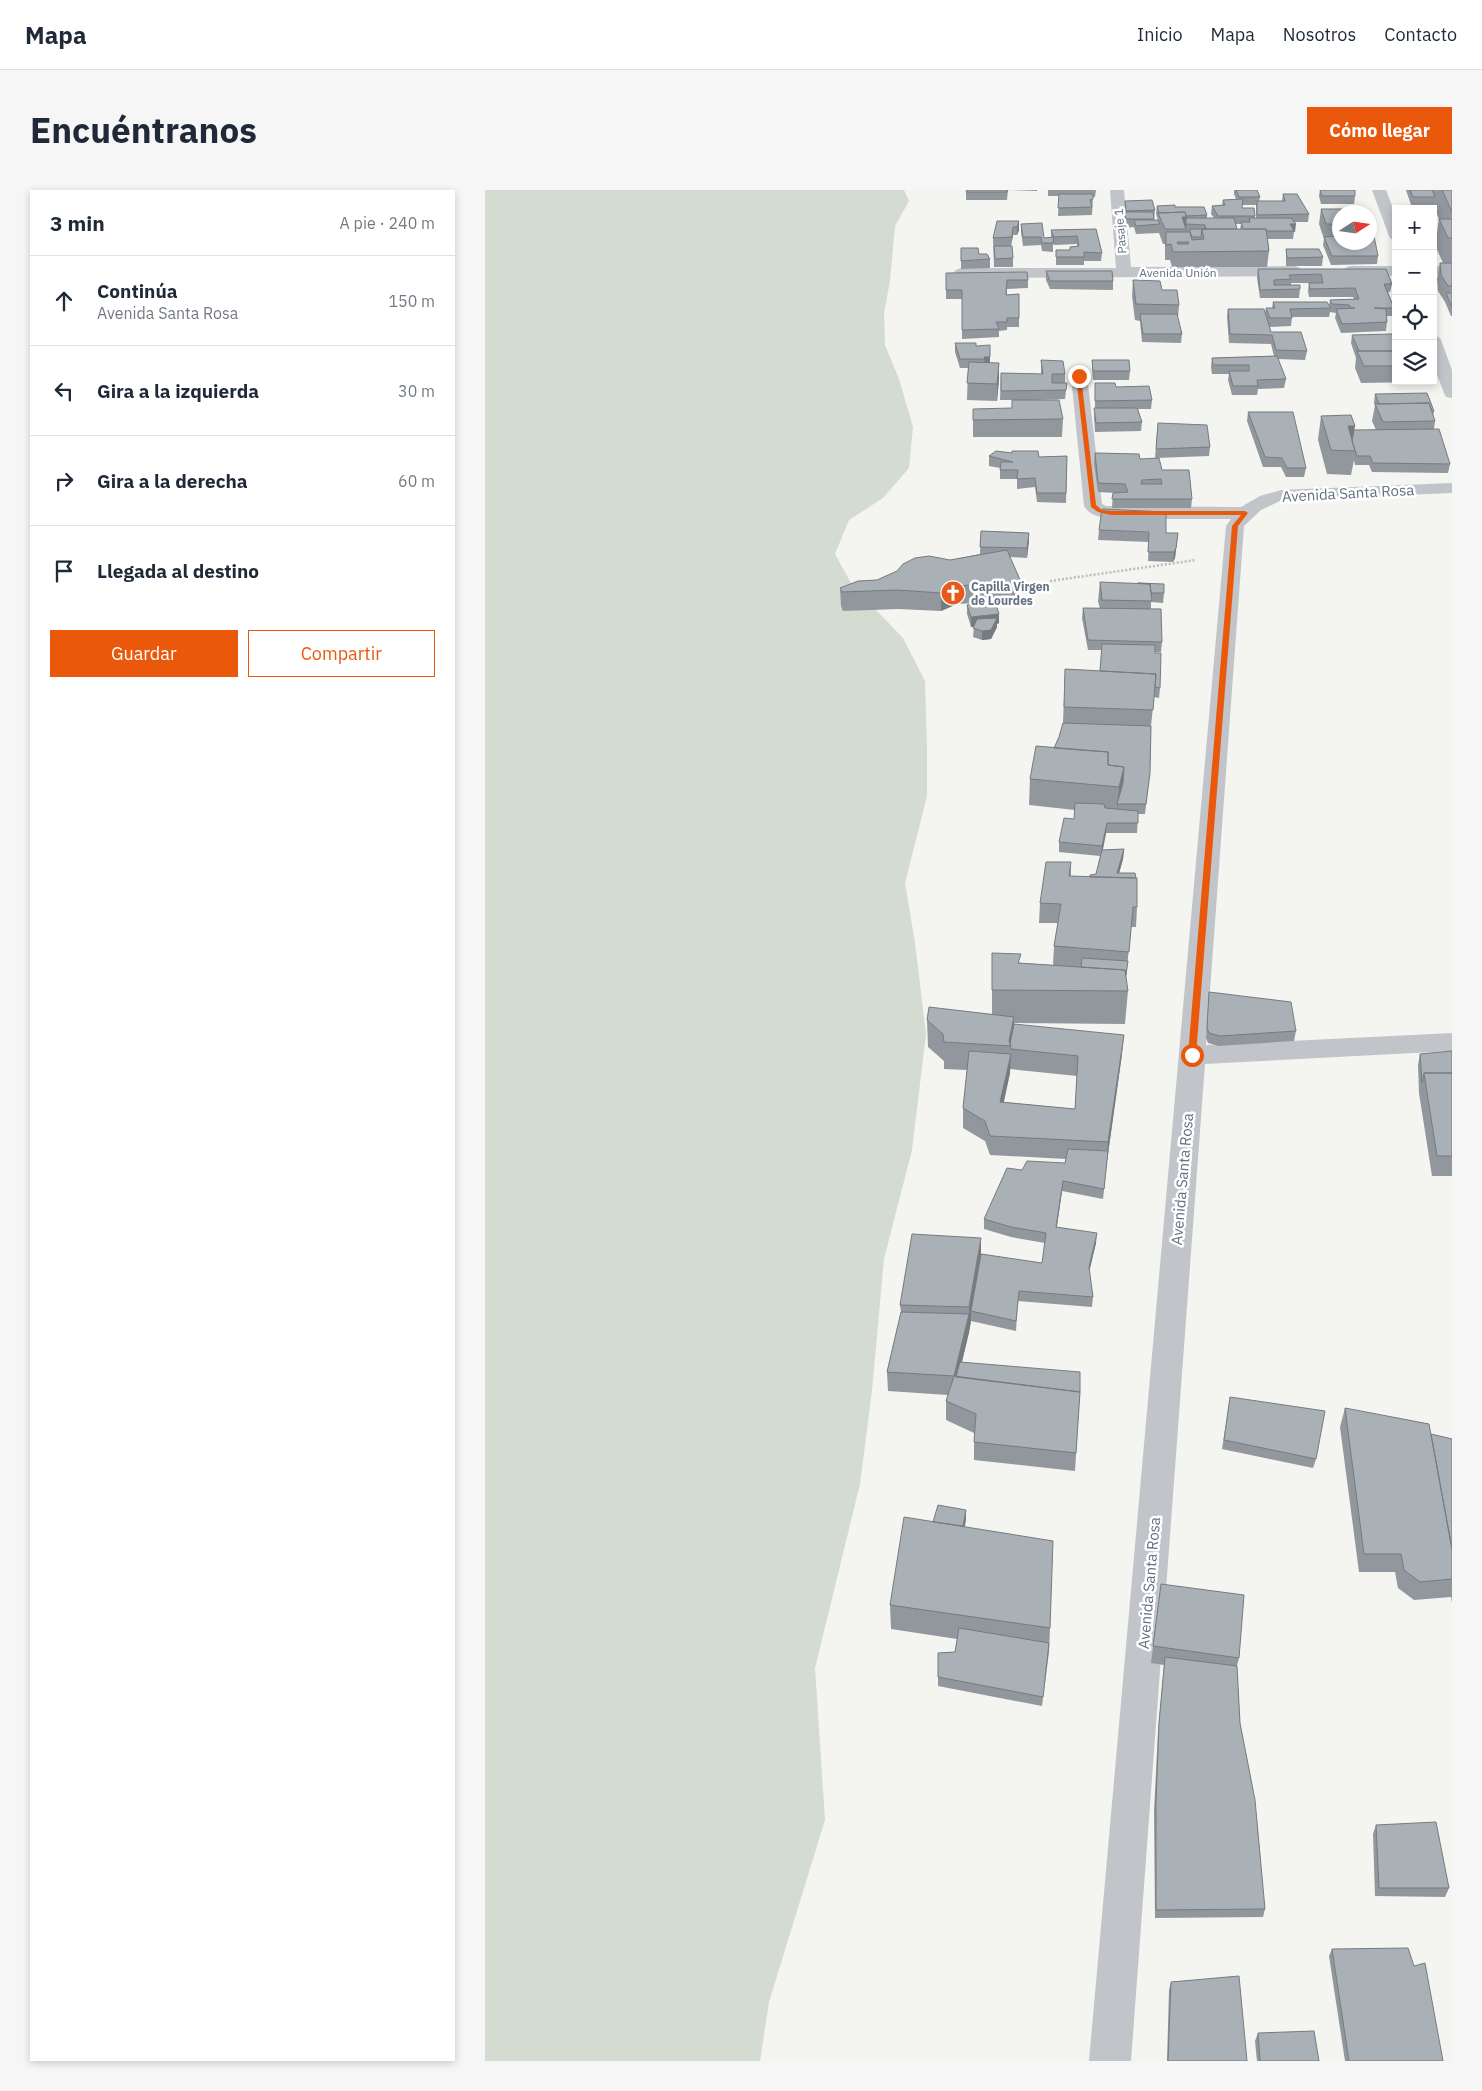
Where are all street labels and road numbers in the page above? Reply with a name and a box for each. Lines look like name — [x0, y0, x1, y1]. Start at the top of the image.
street label: Pasaje 1 — [1111, 208, 1129, 254]
street label: Avenida Unión — [1139, 265, 1217, 280]
street label: Avenida Santa Rosa — [1281, 480, 1415, 506]
street label: Avenida Santa Rosa — [1167, 1112, 1197, 1246]
street label: Avenida Santa Rosa — [1134, 1516, 1164, 1650]

